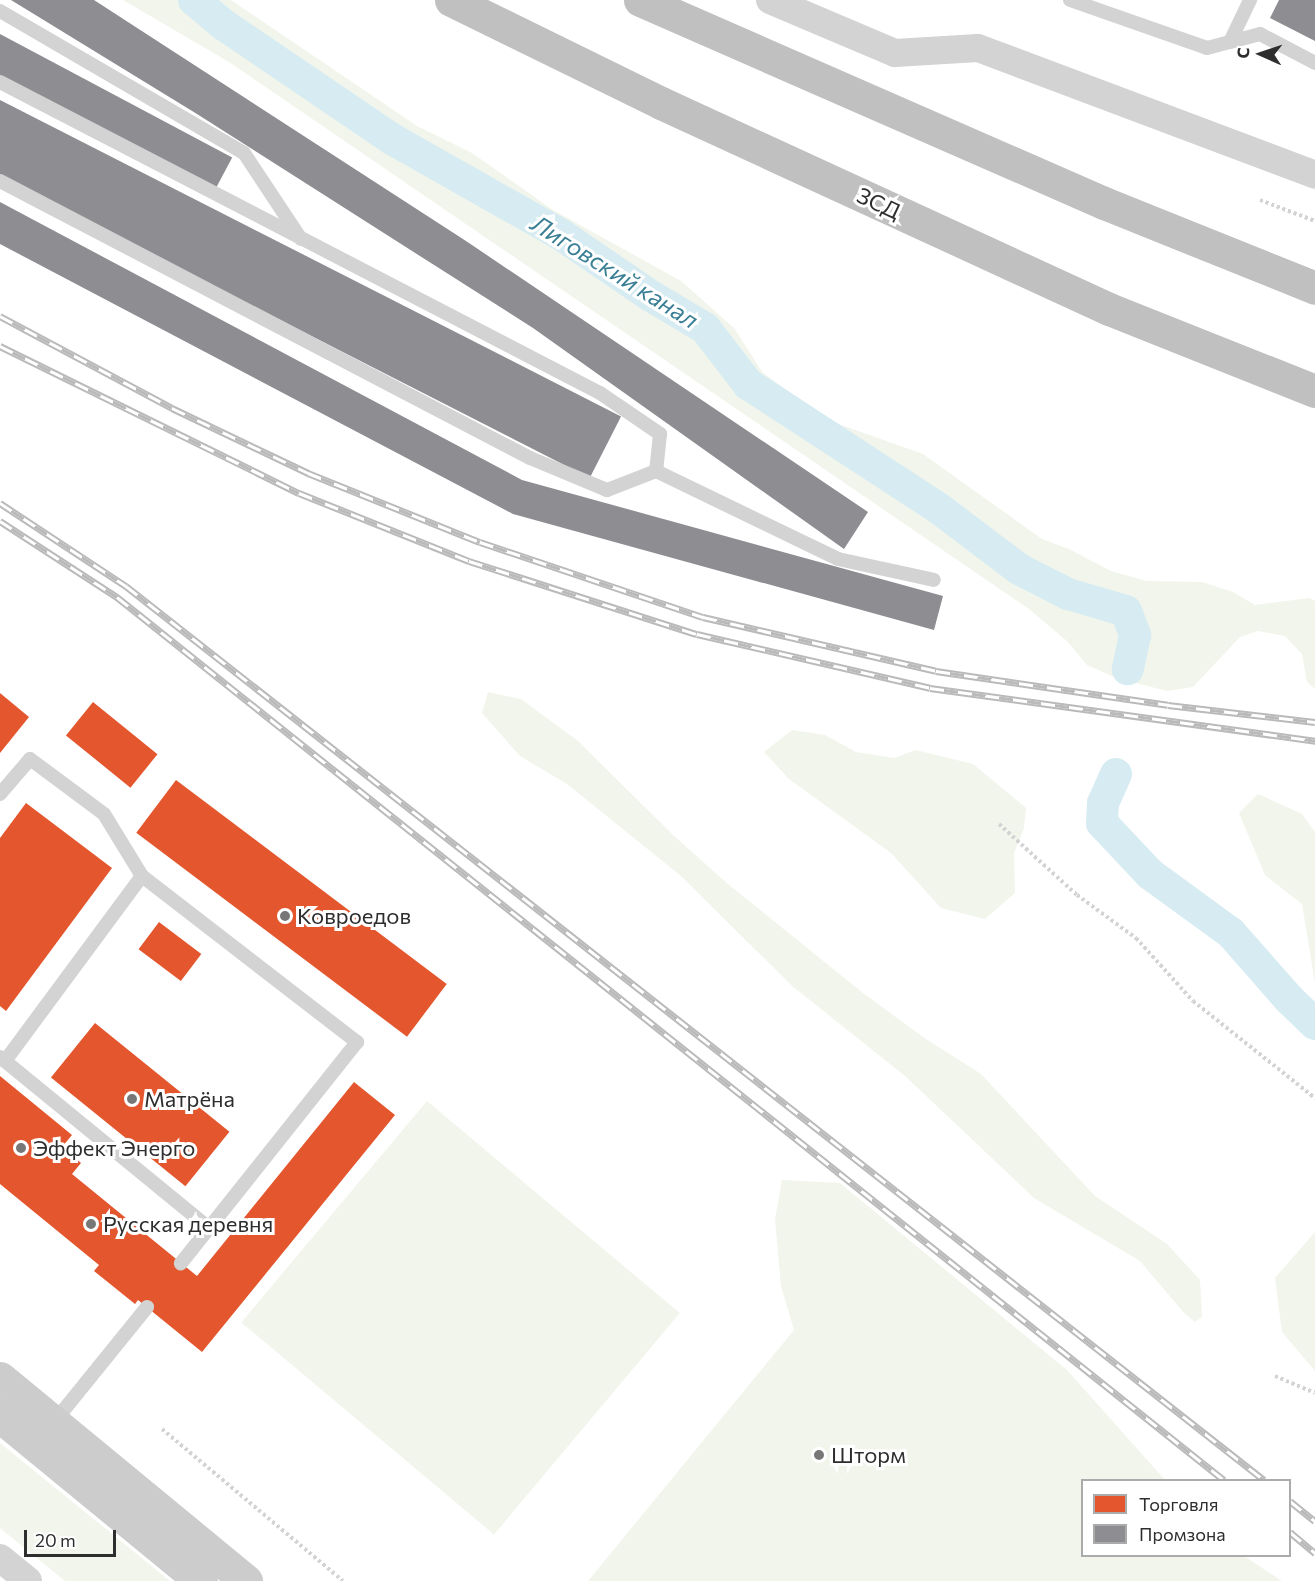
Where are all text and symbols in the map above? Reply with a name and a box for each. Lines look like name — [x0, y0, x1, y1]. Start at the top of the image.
north arrow — [1231, 24, 1291, 84]
text: С — [1233, 47, 1252, 59]
street label: ЗСД — [853, 182, 905, 224]
water label: Лиговский канал — [526, 208, 704, 334]
place label: Ковроедов — [297, 903, 411, 929]
marker: Ковроедов — [278, 909, 292, 923]
place label: Матрёна — [144, 1086, 235, 1112]
marker: Матрёна — [125, 1092, 139, 1106]
place label: Эффект Энерго — [33, 1135, 195, 1161]
marker: Эффект Энерго — [14, 1141, 28, 1155]
place label: Русская деревня — [103, 1211, 273, 1237]
marker: Русская деревня — [84, 1217, 98, 1231]
place label: Шторм — [831, 1442, 906, 1468]
marker: Шторм — [812, 1448, 826, 1462]
legend — [1081, 1479, 1291, 1557]
text: Торговля — [1139, 1493, 1218, 1515]
scale bar — [27, 1518, 118, 1556]
text: Промзона — [1139, 1523, 1226, 1545]
text: 20 m — [35, 1529, 76, 1551]

